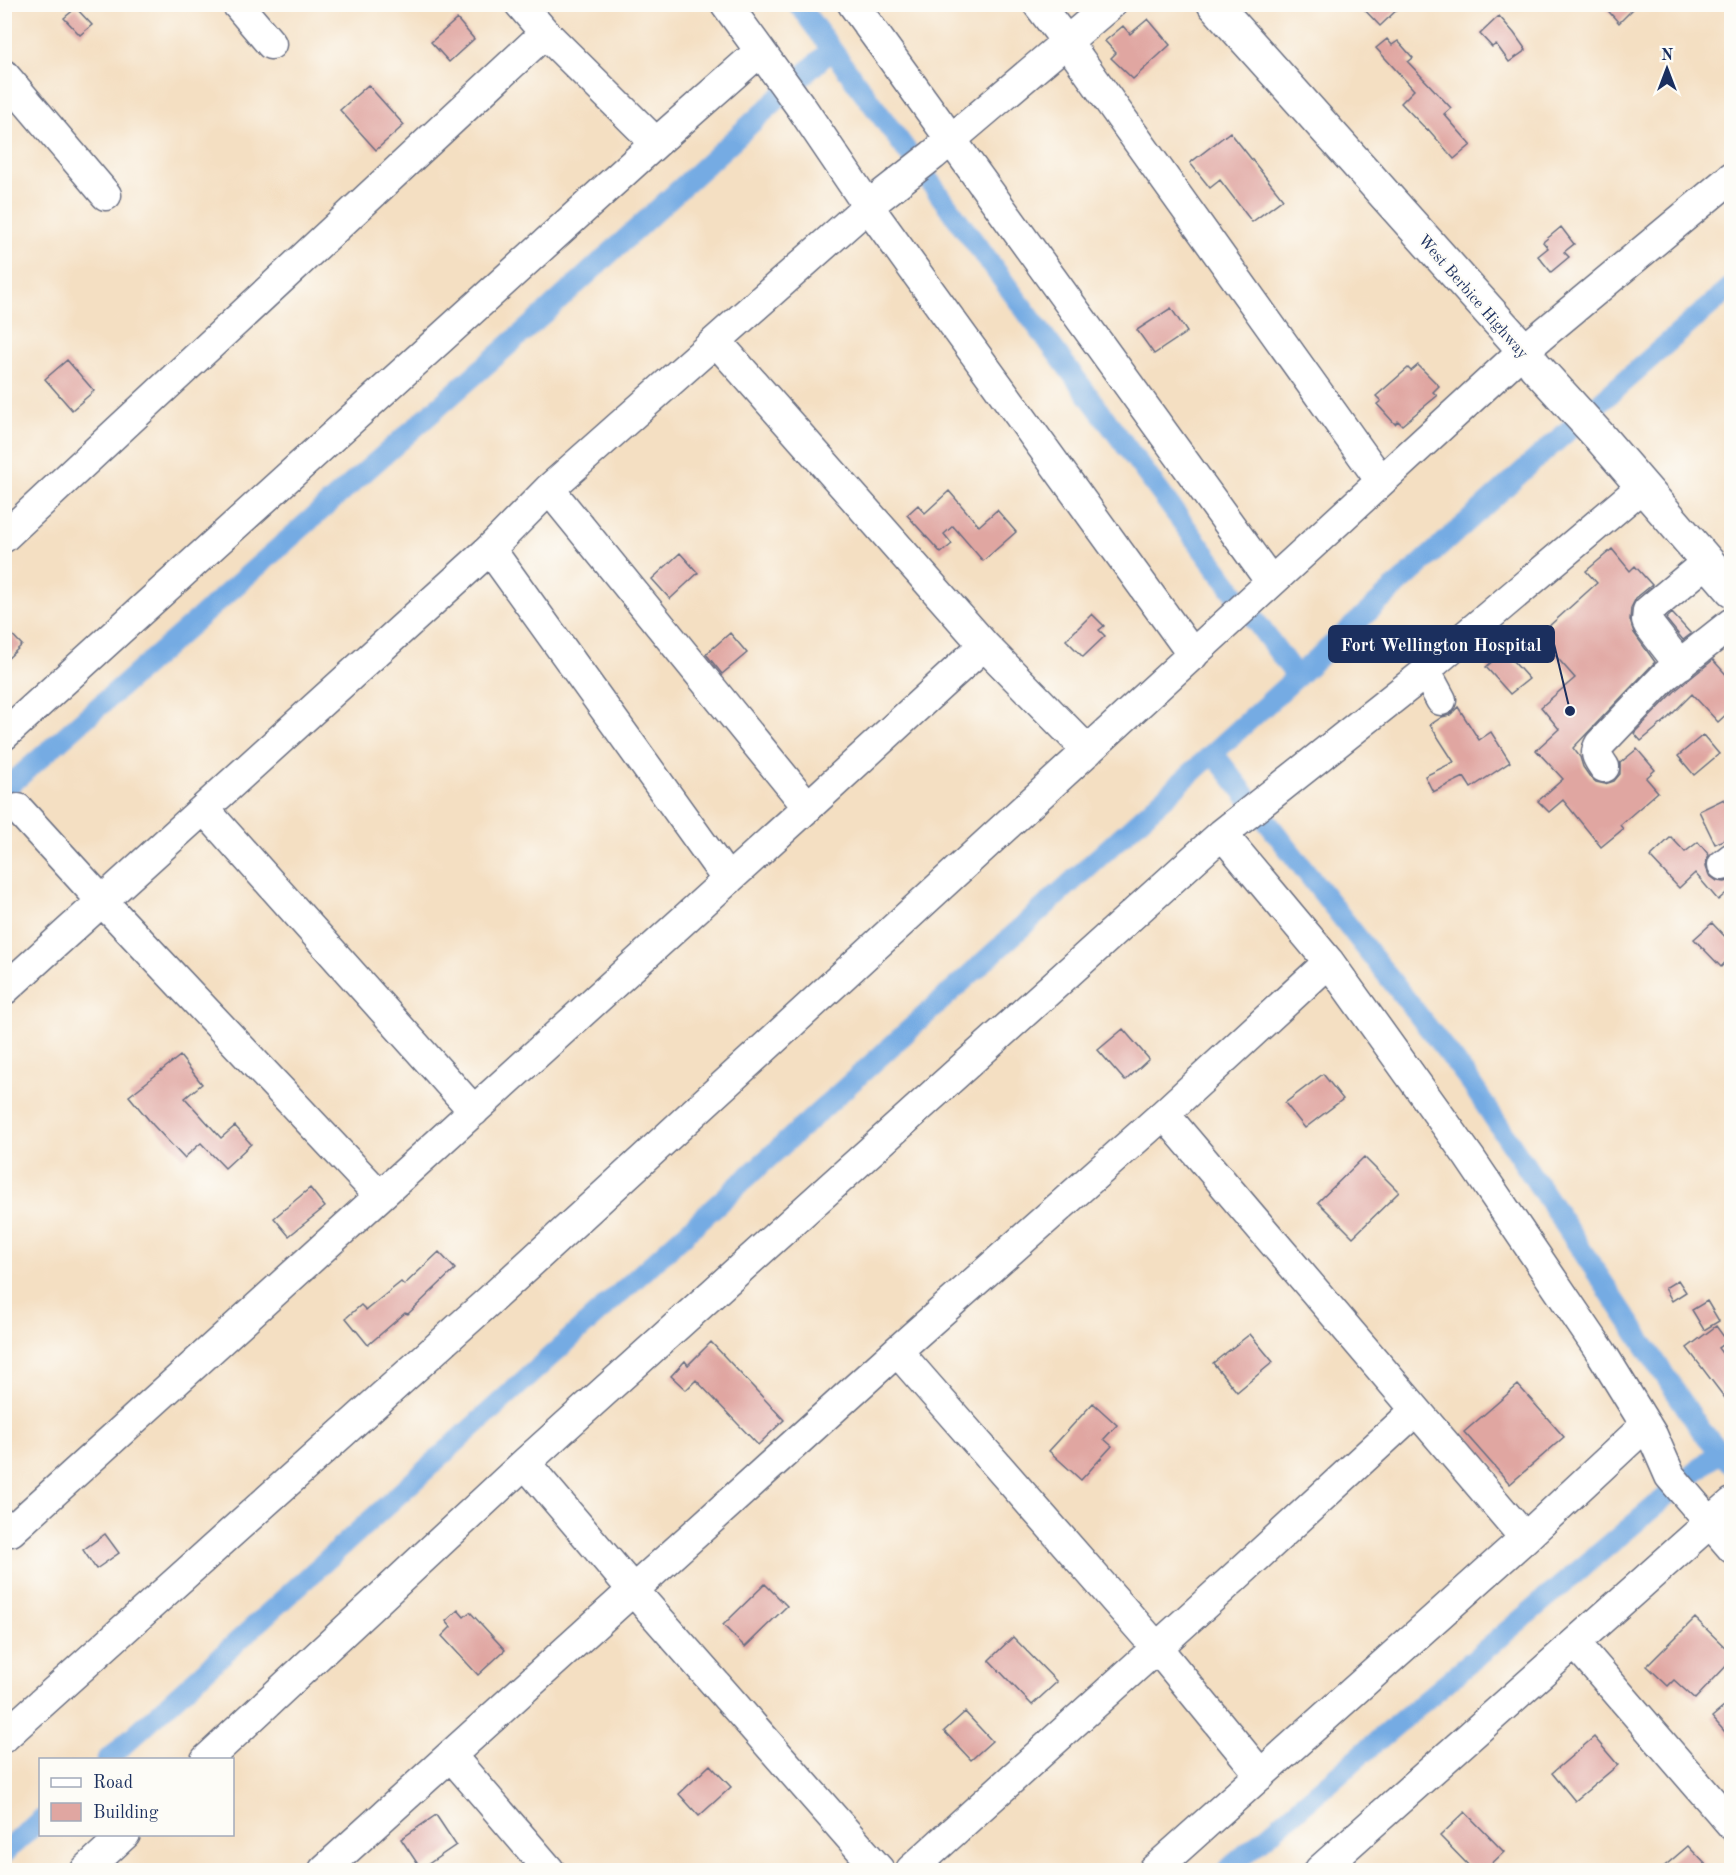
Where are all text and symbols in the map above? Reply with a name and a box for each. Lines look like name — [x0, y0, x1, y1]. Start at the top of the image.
north arrow — [1637, 39, 1697, 99]
text: N — [1661, 48, 1674, 64]
street label: West Berbice Highway — [1414, 232, 1531, 363]
callout: Fort Wellington Hospital — [1329, 626, 1554, 662]
text: Fort Wellington Hospital — [1341, 637, 1542, 655]
legend — [39, 1758, 234, 1836]
text: Road — [93, 1774, 133, 1792]
text: Building — [93, 1804, 159, 1822]

